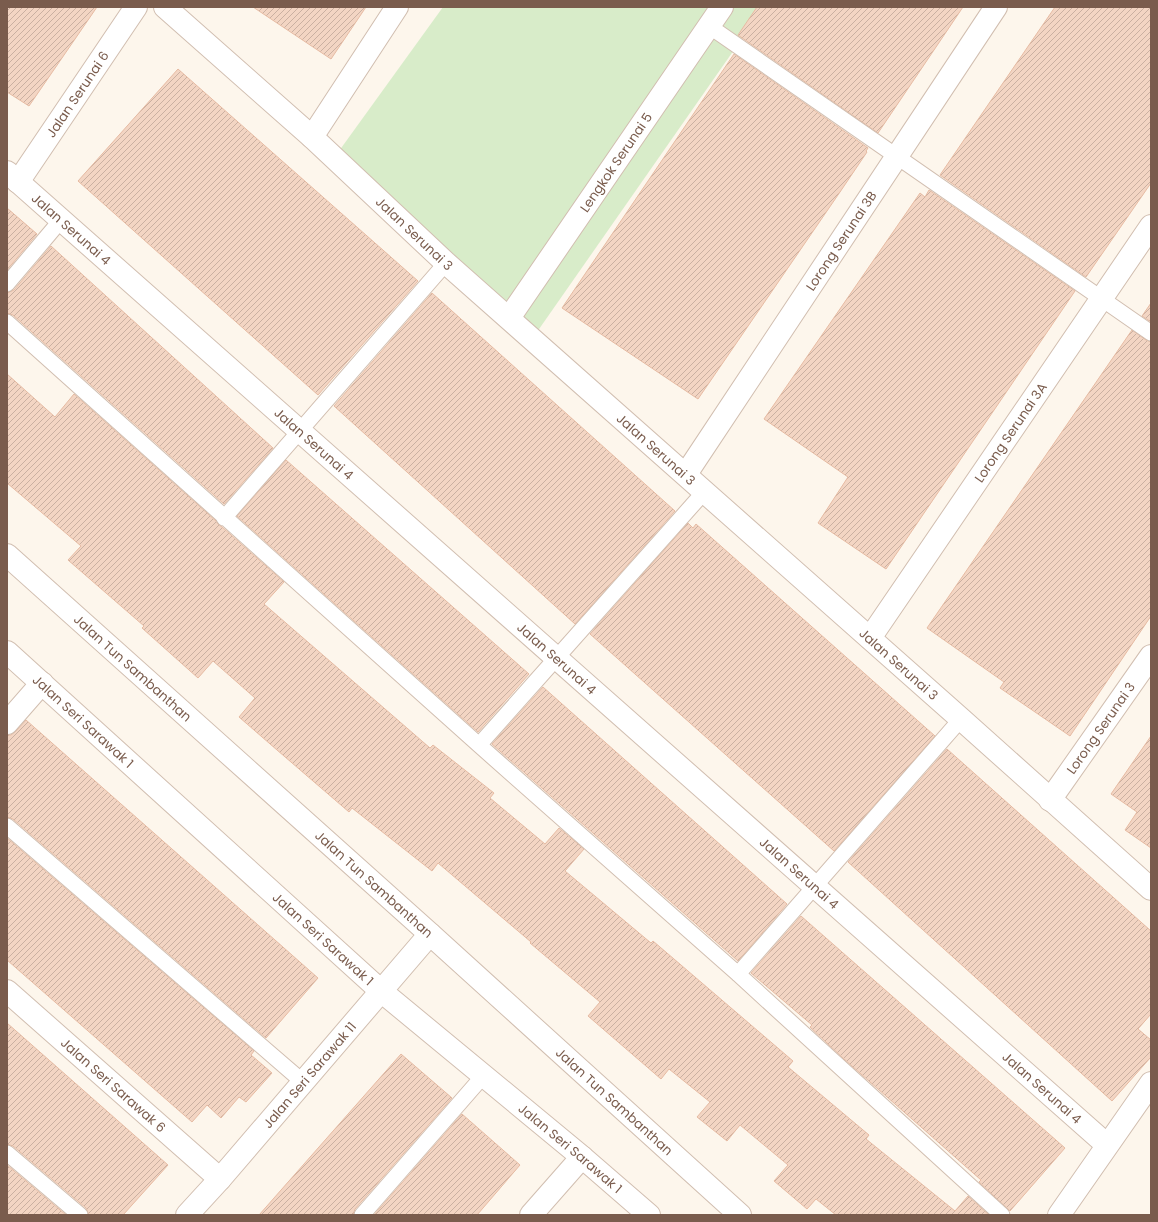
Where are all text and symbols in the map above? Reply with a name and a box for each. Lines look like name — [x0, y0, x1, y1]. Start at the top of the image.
street label: Jalan Serunai 6 — [41, 47, 113, 141]
street label: Lengkok Serunai 5 — [575, 108, 657, 216]
street label: Lorong Serunai 3B — [801, 187, 881, 294]
street label: Jalan Serunai 4 — [28, 189, 115, 269]
street label: Jalan Serunai 3 — [372, 192, 457, 275]
street label: Lorong Serunai 3A — [970, 378, 1051, 486]
street label: Jalan Serunai 4 — [270, 403, 358, 484]
street label: Jalan Serunai 3 — [613, 409, 700, 489]
street label: Jalan Tun Sambanthan — [70, 610, 196, 726]
street label: Jalan Serunai 4 — [513, 618, 601, 699]
street label: Jalan Serunai 3 — [855, 624, 943, 704]
street label: Jalan Seri Sarawak 1 — [29, 670, 138, 772]
street label: Lorong Serunai 3 — [1062, 678, 1139, 778]
street label: Jalan Tun Sambanthan — [311, 826, 437, 942]
street label: Jalan Serunai 4 — [756, 833, 843, 913]
street label: Jalan Seri Sarawak 1 — [269, 888, 378, 990]
street label: Jalan Seri Sarawak 11 — [258, 1017, 360, 1132]
street label: Jalan Seri Sarawak 6 — [57, 1033, 170, 1137]
street label: Jalan Tun Sambanthan — [552, 1043, 677, 1160]
street label: Jalan Serunai 4 — [998, 1047, 1086, 1128]
street label: Jalan Seri Sarawak 1 — [514, 1099, 627, 1197]

